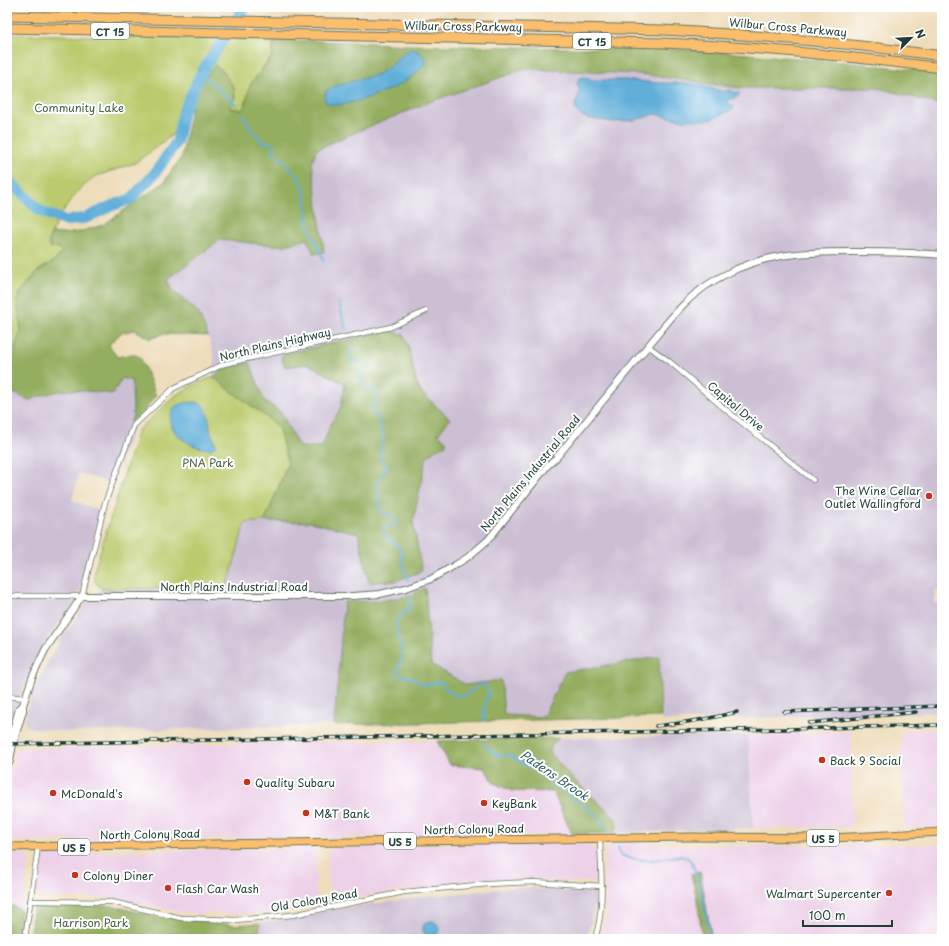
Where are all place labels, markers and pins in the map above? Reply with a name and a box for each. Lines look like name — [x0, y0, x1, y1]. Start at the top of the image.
place label: The Wine Cellar Outlet Wallingford — [824, 482, 921, 512]
marker: The Wine Cellar Outlet Wallingford — [924, 491, 934, 501]
place label: Back 9 Social — [830, 752, 901, 769]
marker: Back 9 Social — [817, 755, 827, 765]
place label: Quality Subaru — [255, 774, 335, 791]
marker: Quality Subaru — [242, 777, 252, 787]
place label: McDonald's — [61, 785, 123, 802]
marker: McDonald's — [48, 788, 58, 798]
place label: KeyBank — [492, 795, 537, 812]
marker: KeyBank — [479, 798, 489, 808]
place label: M&T Bank — [314, 805, 370, 822]
marker: M&T Bank — [301, 808, 311, 818]
place label: Colony Diner — [83, 867, 154, 884]
marker: Colony Diner — [70, 870, 80, 880]
place label: Flash Car Wash — [176, 880, 259, 897]
marker: Flash Car Wash — [163, 883, 173, 893]
place label: Walmart Supercenter — [766, 885, 882, 902]
marker: Walmart Supercenter — [884, 888, 894, 898]

